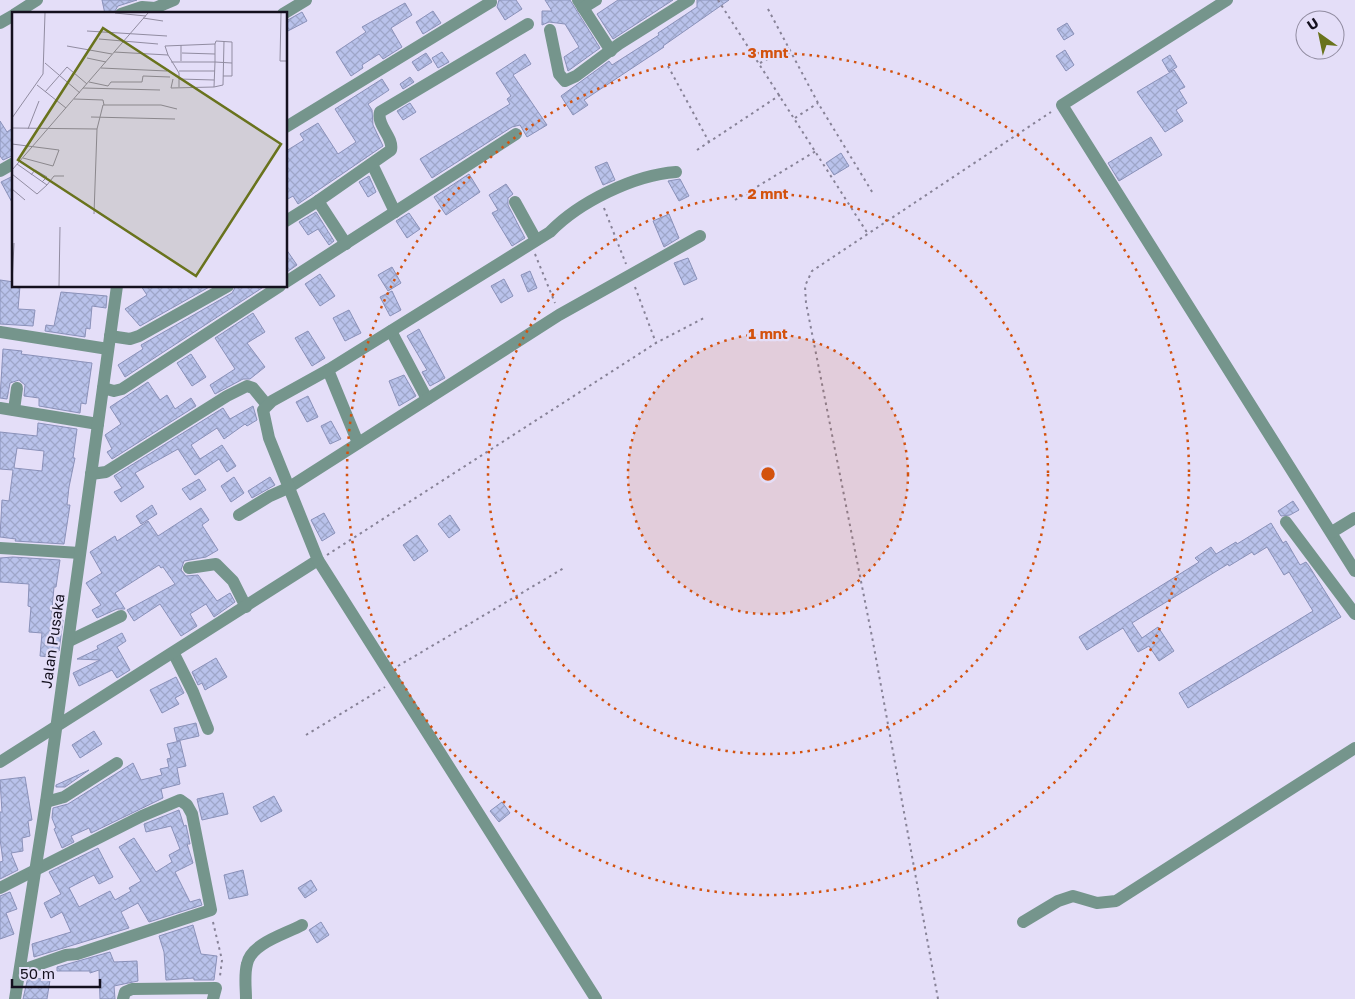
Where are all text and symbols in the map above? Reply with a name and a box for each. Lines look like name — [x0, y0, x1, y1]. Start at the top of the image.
north arrow — [1295, 10, 1345, 60]
inset map — [12, 12, 288, 288]
text: U — [1304, 14, 1322, 34]
text: 3 mnt — [747, 43, 789, 61]
text: 2 mnt — [747, 184, 789, 202]
text: 1 mnt — [748, 324, 788, 342]
centre of rings — [759, 465, 777, 483]
street label: Jalan Pusaka — [36, 593, 68, 689]
scale bar — [12, 956, 100, 988]
text: 50 m — [20, 964, 55, 982]

